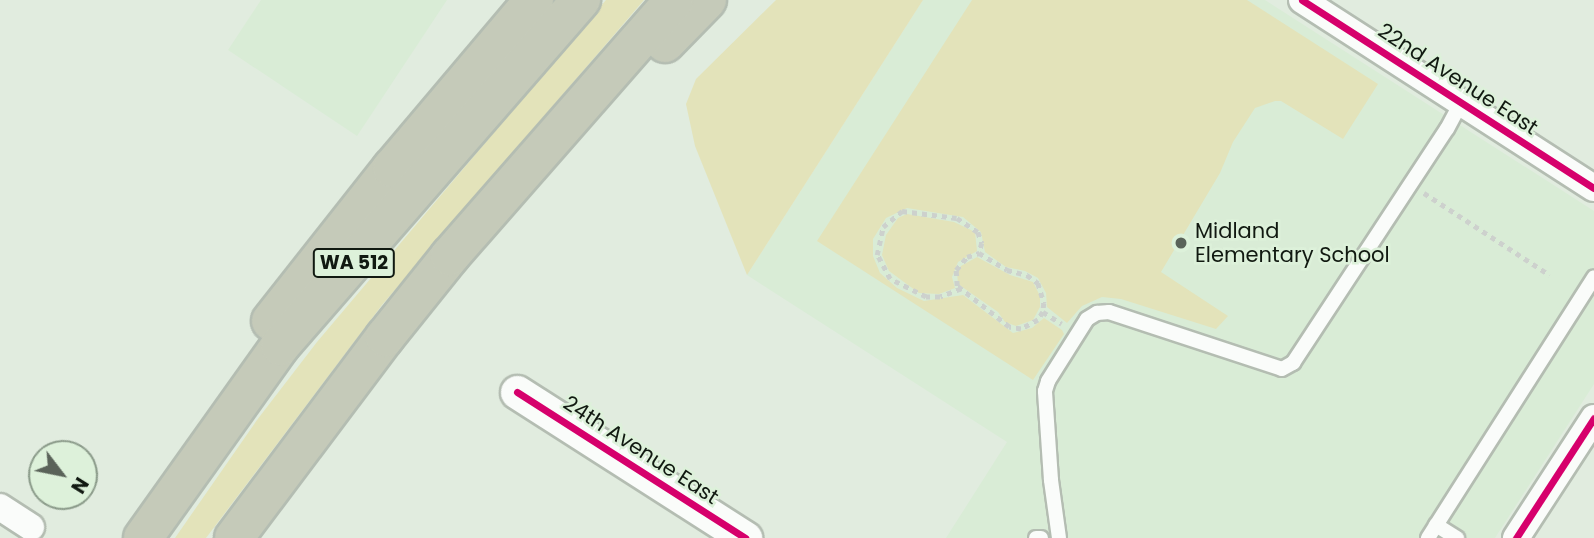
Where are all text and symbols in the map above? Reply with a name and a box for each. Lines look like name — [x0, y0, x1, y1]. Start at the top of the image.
street label: 22nd Avenue East — [1373, 18, 1543, 140]
place label: Midland Elementary School — [1195, 218, 1390, 268]
marker: Midland Elementary School — [1173, 235, 1189, 251]
road number: WA 512 — [312, 247, 396, 278]
street label: 24th Avenue East — [559, 390, 723, 510]
north arrow — [28, 440, 98, 510]
text: N — [64, 472, 95, 499]

